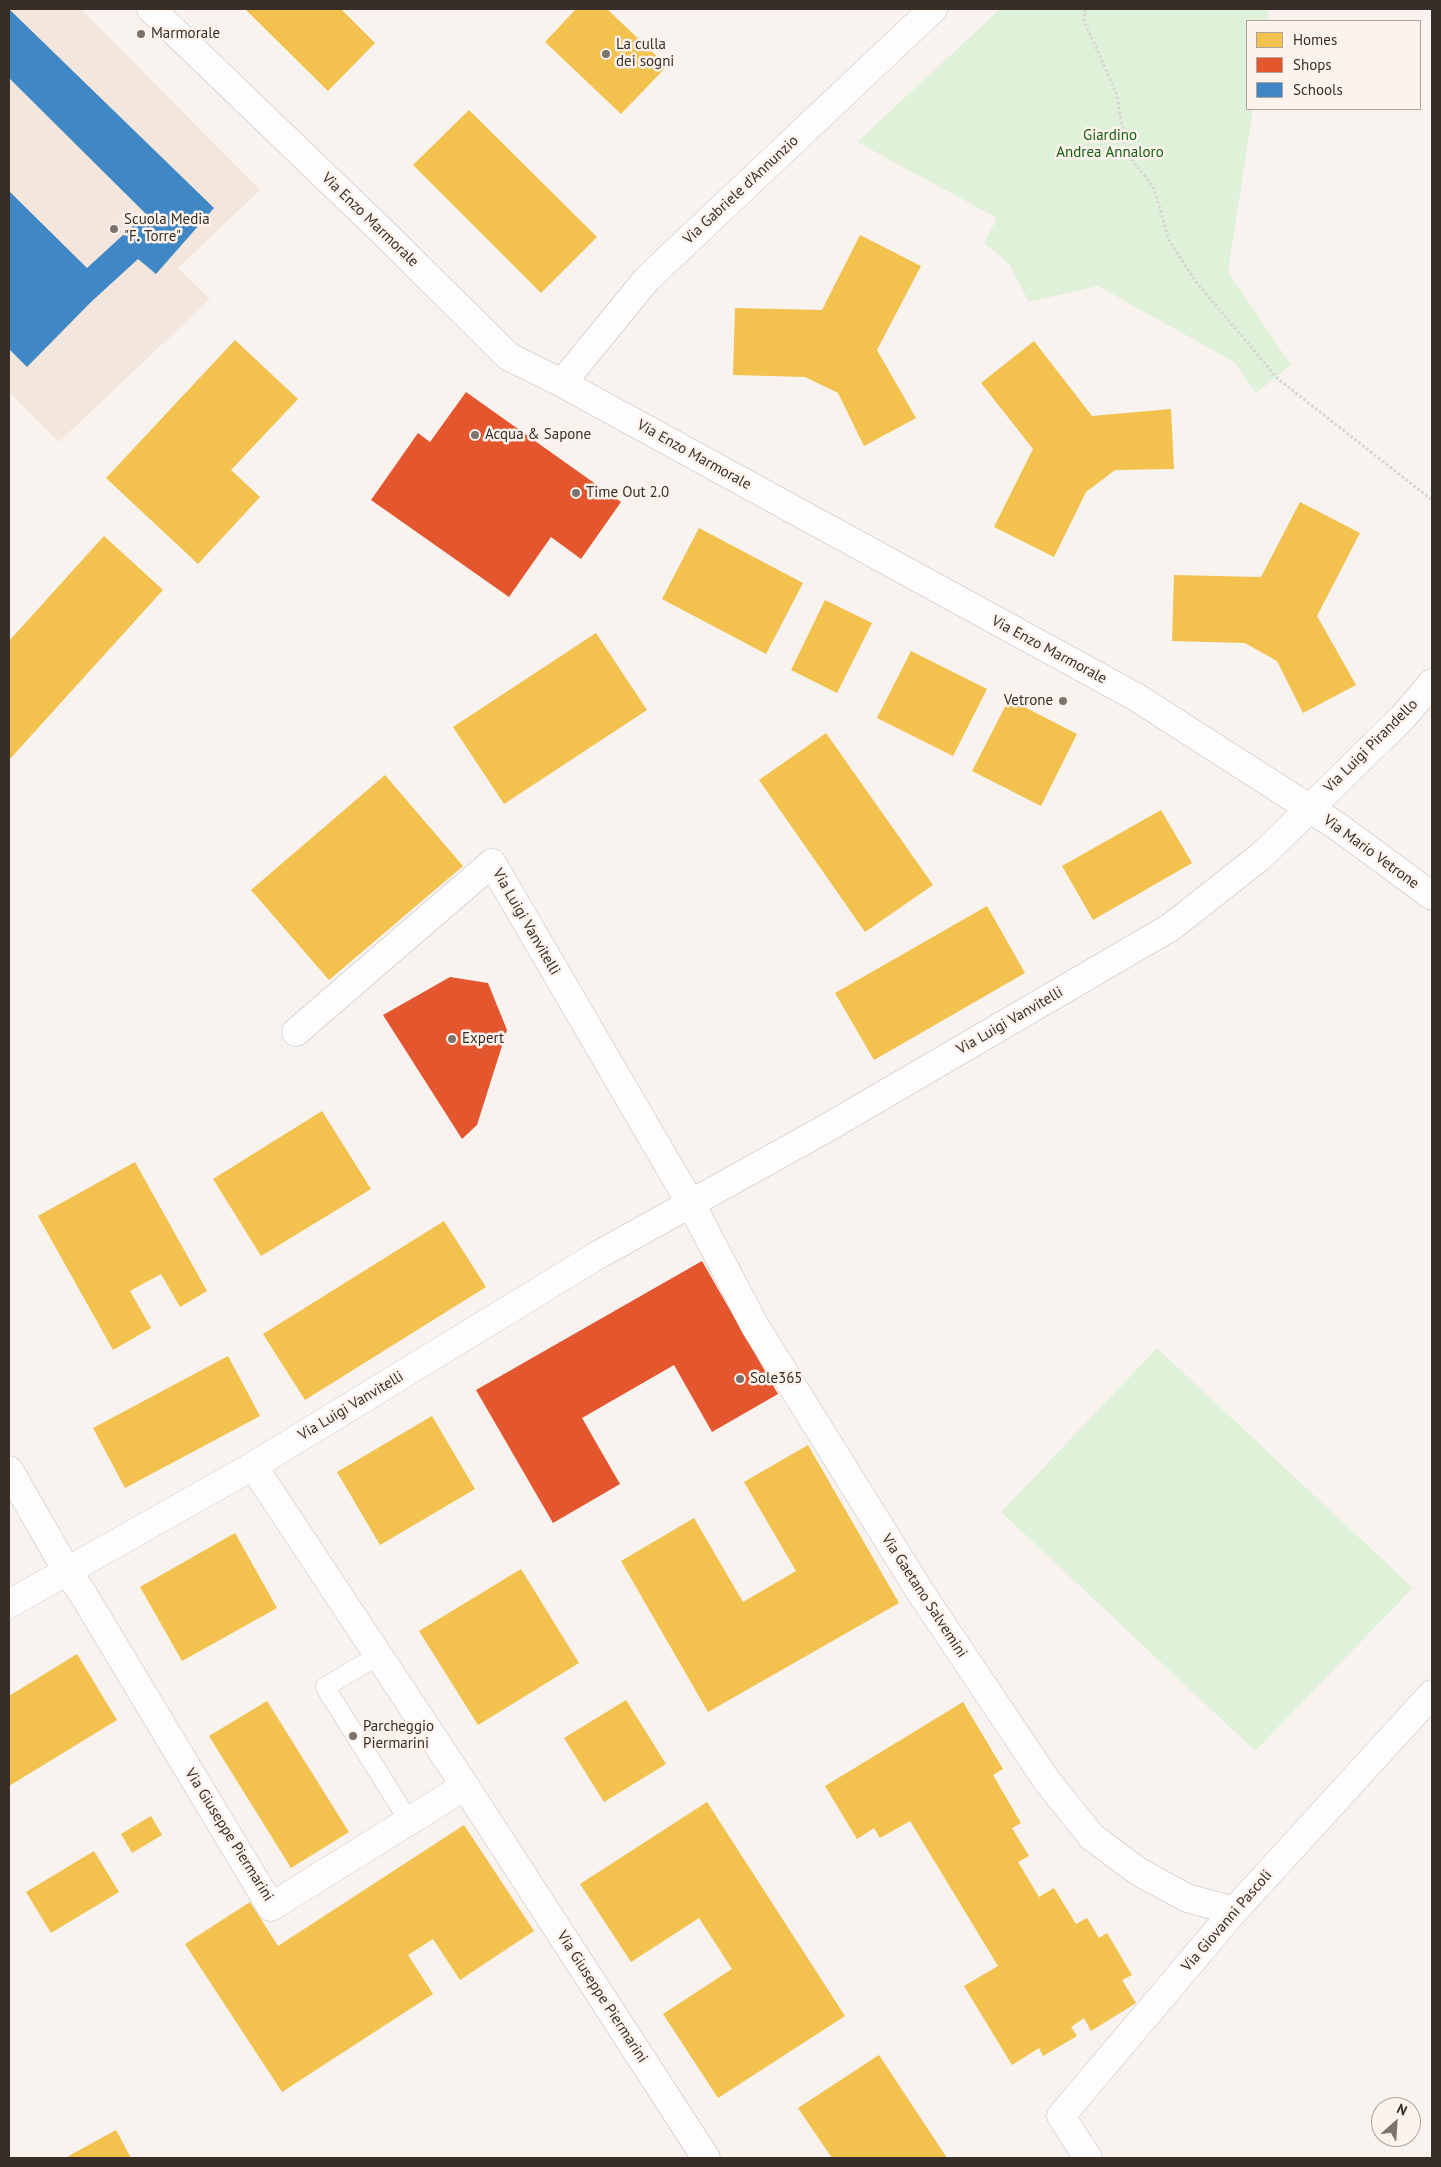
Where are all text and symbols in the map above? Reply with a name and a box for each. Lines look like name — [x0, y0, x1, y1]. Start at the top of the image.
legend — [1246, 20, 1421, 110]
place label: Marmorale — [151, 25, 220, 43]
marker: Marmorale — [135, 28, 147, 40]
text: Homes — [1293, 30, 1337, 49]
place label: La culla dei sogni — [616, 36, 674, 71]
marker: La culla dei sogni — [600, 48, 612, 60]
text: Shops — [1293, 55, 1332, 74]
text: Schools — [1293, 80, 1343, 99]
park label: Giardino Andrea Annaloro — [1056, 127, 1164, 162]
street label: Via Gabriele d'Annunzio — [680, 132, 802, 248]
street label: Via Enzo Marmorale — [318, 169, 422, 271]
place label: Scuola Media "F. Torre" — [124, 211, 210, 246]
marker: Scuola Media "F. Torre" — [108, 223, 120, 235]
street label: Via Enzo Marmorale — [634, 416, 754, 494]
place label: Acqua & Sapone — [485, 426, 591, 444]
marker: Acqua & Sapone — [469, 429, 481, 441]
place label: Time Out 2.0 — [586, 484, 669, 502]
marker: Time Out 2.0 — [570, 487, 582, 499]
street label: Via Enzo Marmorale — [988, 612, 1110, 688]
place label: Vetrone — [1004, 692, 1053, 710]
marker: Vetrone — [1057, 695, 1069, 707]
street label: Via Luigi Pirandello — [1320, 695, 1422, 797]
street label: Via Mario Vetrone — [1320, 811, 1422, 893]
street label: Via Luigi Vanvitelli — [488, 866, 564, 978]
street label: Via Luigi Vanvitelli — [954, 983, 1066, 1059]
place label: Expert — [462, 1030, 504, 1048]
marker: Expert — [446, 1033, 458, 1045]
street label: Via Luigi Vanvitelli — [295, 1367, 407, 1445]
place label: Sole365 — [750, 1370, 803, 1388]
marker: Sole365 — [734, 1373, 746, 1385]
street label: Via Gaetano Salvemini — [877, 1531, 971, 1661]
place label: Parcheggio Piermarini — [363, 1718, 434, 1753]
marker: Parcheggio Piermarini — [347, 1730, 359, 1742]
street label: Via Giuseppe Piermarini — [181, 1765, 277, 1905]
street label: Via Giovanni Pascoli — [1178, 1867, 1276, 1975]
street label: Via Giuseppe Piermarini — [553, 1928, 651, 2066]
north arrow — [1371, 2097, 1421, 2147]
text: N — [1394, 2099, 1410, 2120]

